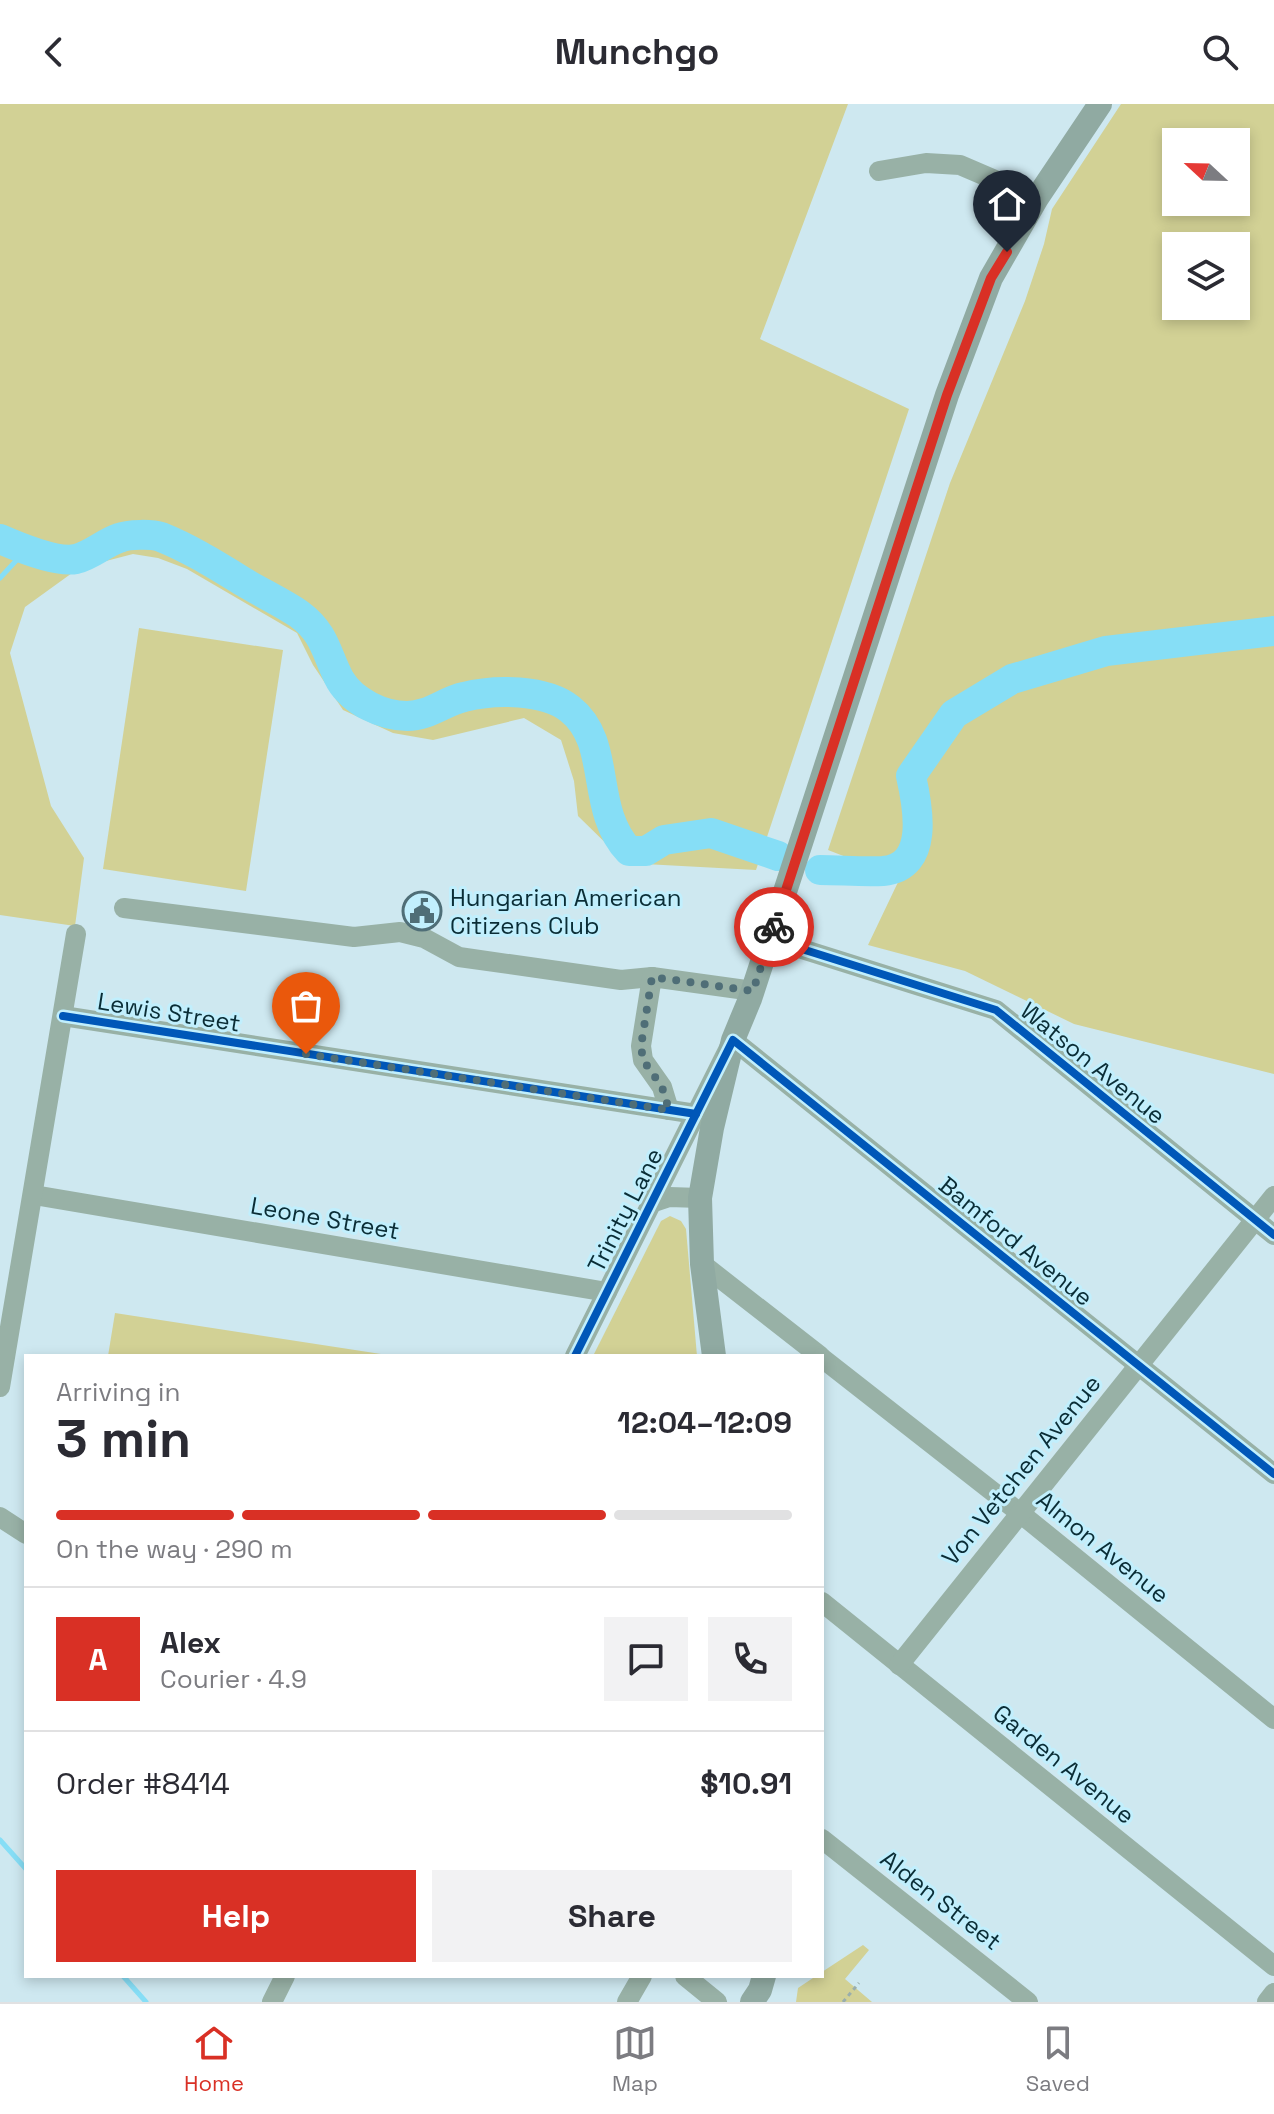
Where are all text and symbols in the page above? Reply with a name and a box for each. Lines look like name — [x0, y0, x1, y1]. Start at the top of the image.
text: Munchgo — [555, 29, 719, 75]
icon: back — [32, 30, 76, 74]
icon: search — [1198, 30, 1242, 74]
north arrow — [1162, 128, 1250, 216]
map controls — [1162, 128, 1250, 320]
pin — [973, 170, 1041, 252]
icon: home — [985, 182, 1029, 226]
button: layers — [1162, 232, 1250, 320]
place label: Hungarian American Citizens Club — [450, 882, 681, 941]
courier — [734, 887, 814, 967]
public building icon: Hungarian American Citizens Club — [401, 890, 443, 932]
icon: bike — [752, 905, 796, 949]
pin — [272, 972, 340, 1054]
icon: bag — [284, 984, 328, 1028]
street label: Lewis Street — [95, 985, 243, 1039]
street label: Watson Avenue — [1014, 995, 1172, 1131]
street label: Trinity Lane — [580, 1143, 670, 1277]
street label: Bamford Avenue — [933, 1169, 1099, 1313]
street label: Leone Street — [248, 1190, 402, 1246]
street label: Von Vetchen Avenue — [935, 1368, 1107, 1572]
text: Arriving in — [56, 1375, 180, 1409]
text: 12:04–12:09 — [617, 1403, 792, 1442]
text: 3 min — [56, 1406, 191, 1472]
street label: Almon Avenue — [1030, 1484, 1176, 1610]
text: On the way · 290 m — [56, 1532, 293, 1566]
button: chat — [604, 1617, 688, 1701]
button: phone — [708, 1617, 792, 1701]
text: Alex — [160, 1623, 221, 1662]
text: A — [88, 1640, 108, 1679]
text: Courier · 4.9 — [160, 1662, 307, 1696]
street label: Garden Avenue — [987, 1697, 1141, 1831]
text: Order #8414 — [56, 1764, 230, 1803]
text: $10.91 — [700, 1764, 792, 1803]
street label: Alden Street — [874, 1843, 1008, 1957]
button: Help — [56, 1870, 416, 1962]
button: Share — [432, 1870, 792, 1962]
tab: Home — [184, 2021, 244, 2097]
tab: Map — [612, 2021, 658, 2097]
tab: Saved — [1026, 2021, 1090, 2097]

